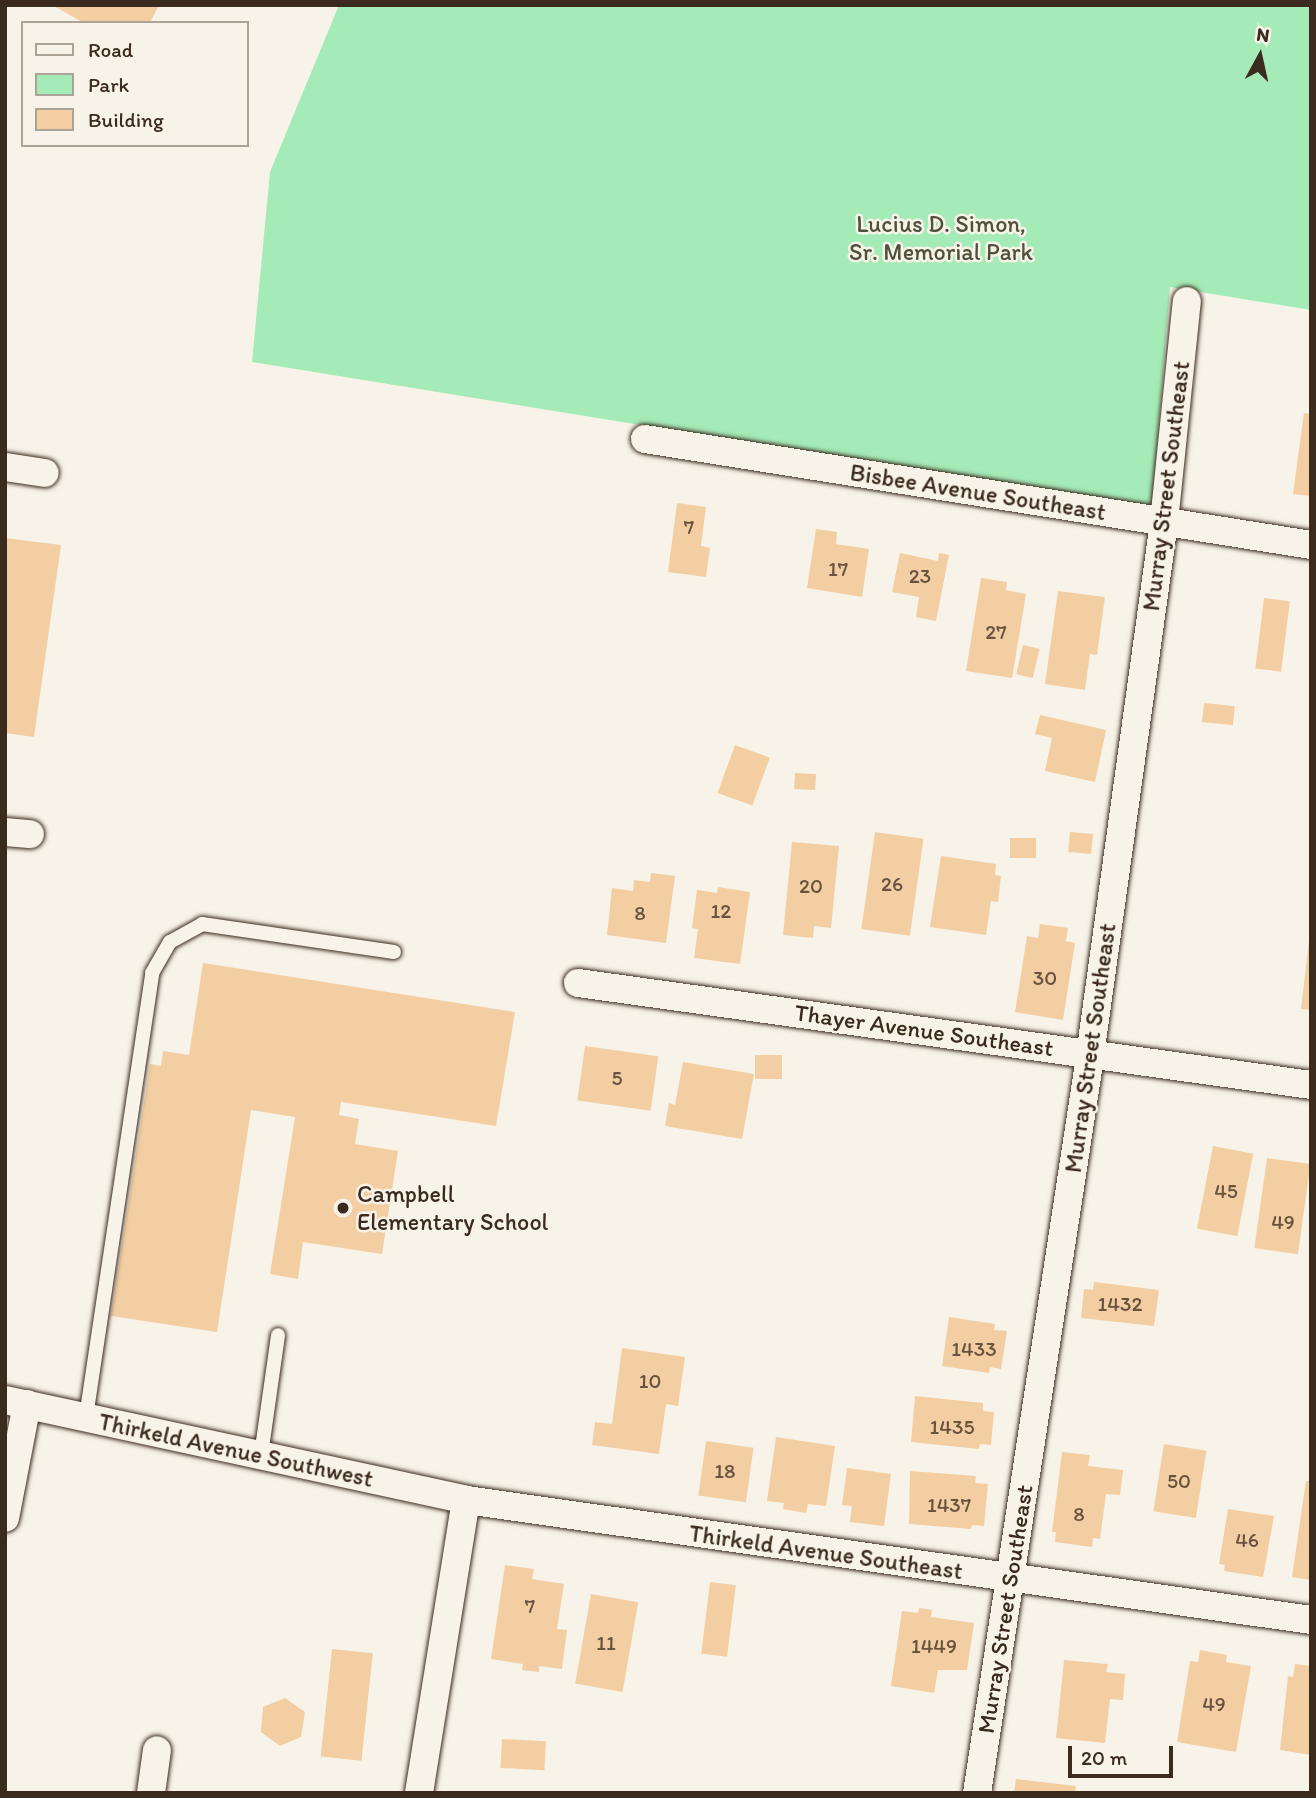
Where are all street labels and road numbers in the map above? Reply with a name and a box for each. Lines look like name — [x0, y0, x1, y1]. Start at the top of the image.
street label: Murray Street Southeast — [1136, 359, 1196, 613]
street label: Bisbee Avenue Southeast — [848, 458, 1108, 526]
street label: Murray Street Southeast — [1058, 921, 1122, 1175]
street label: Thayer Avenue Southeast — [793, 998, 1055, 1062]
street label: Thirkeld Avenue Southwest — [97, 1407, 375, 1493]
street label: Murray Street Southeast — [971, 1482, 1039, 1736]
street label: Thirkeld Avenue Southeast — [688, 1519, 964, 1585]

